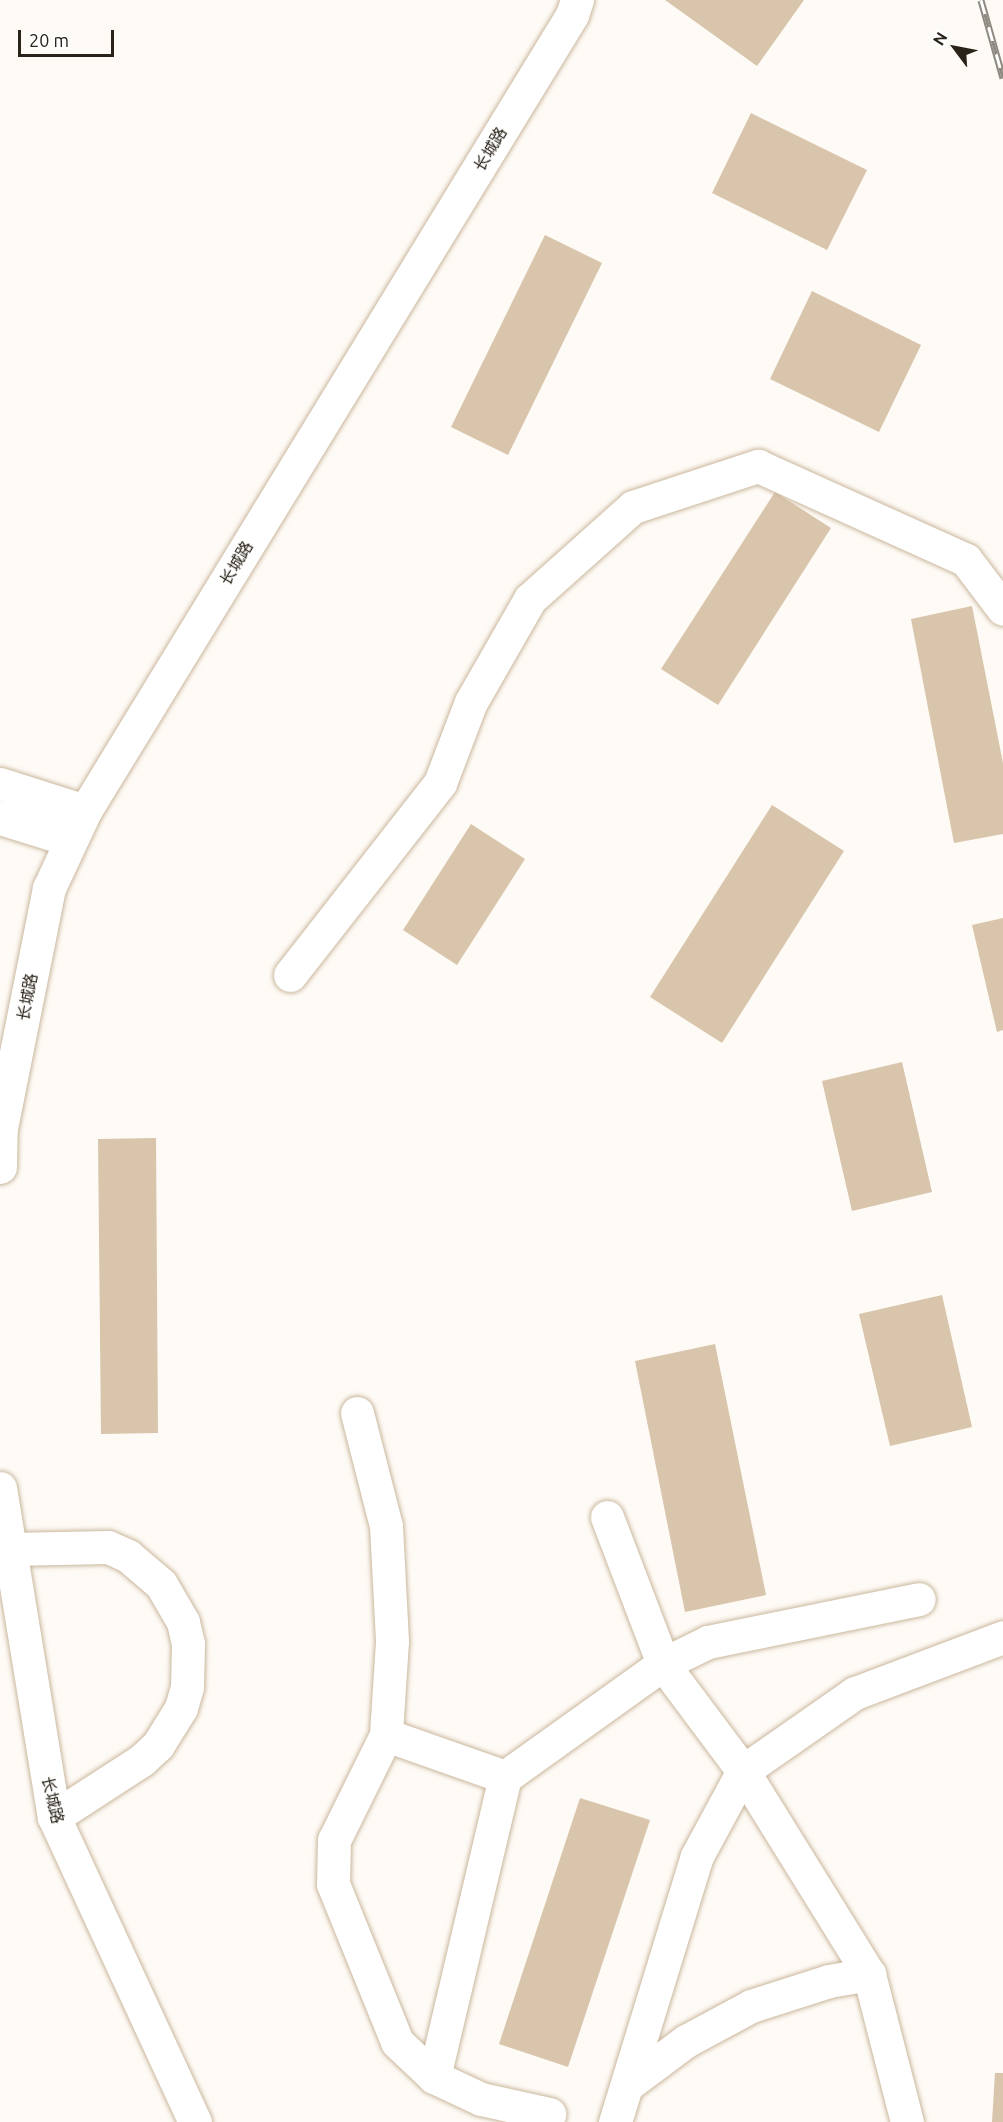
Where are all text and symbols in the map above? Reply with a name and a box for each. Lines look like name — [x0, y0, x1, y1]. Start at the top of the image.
scale bar — [21, 18, 117, 56]
north arrow — [925, 18, 985, 78]
text: N — [929, 29, 951, 48]
text: 20 m — [29, 30, 69, 50]
street label: 长城路 — [469, 123, 511, 175]
street label: 长城路 — [215, 537, 257, 589]
street label: 长城路 — [13, 972, 41, 1022]
street label: 长城路 — [38, 1774, 68, 1826]

